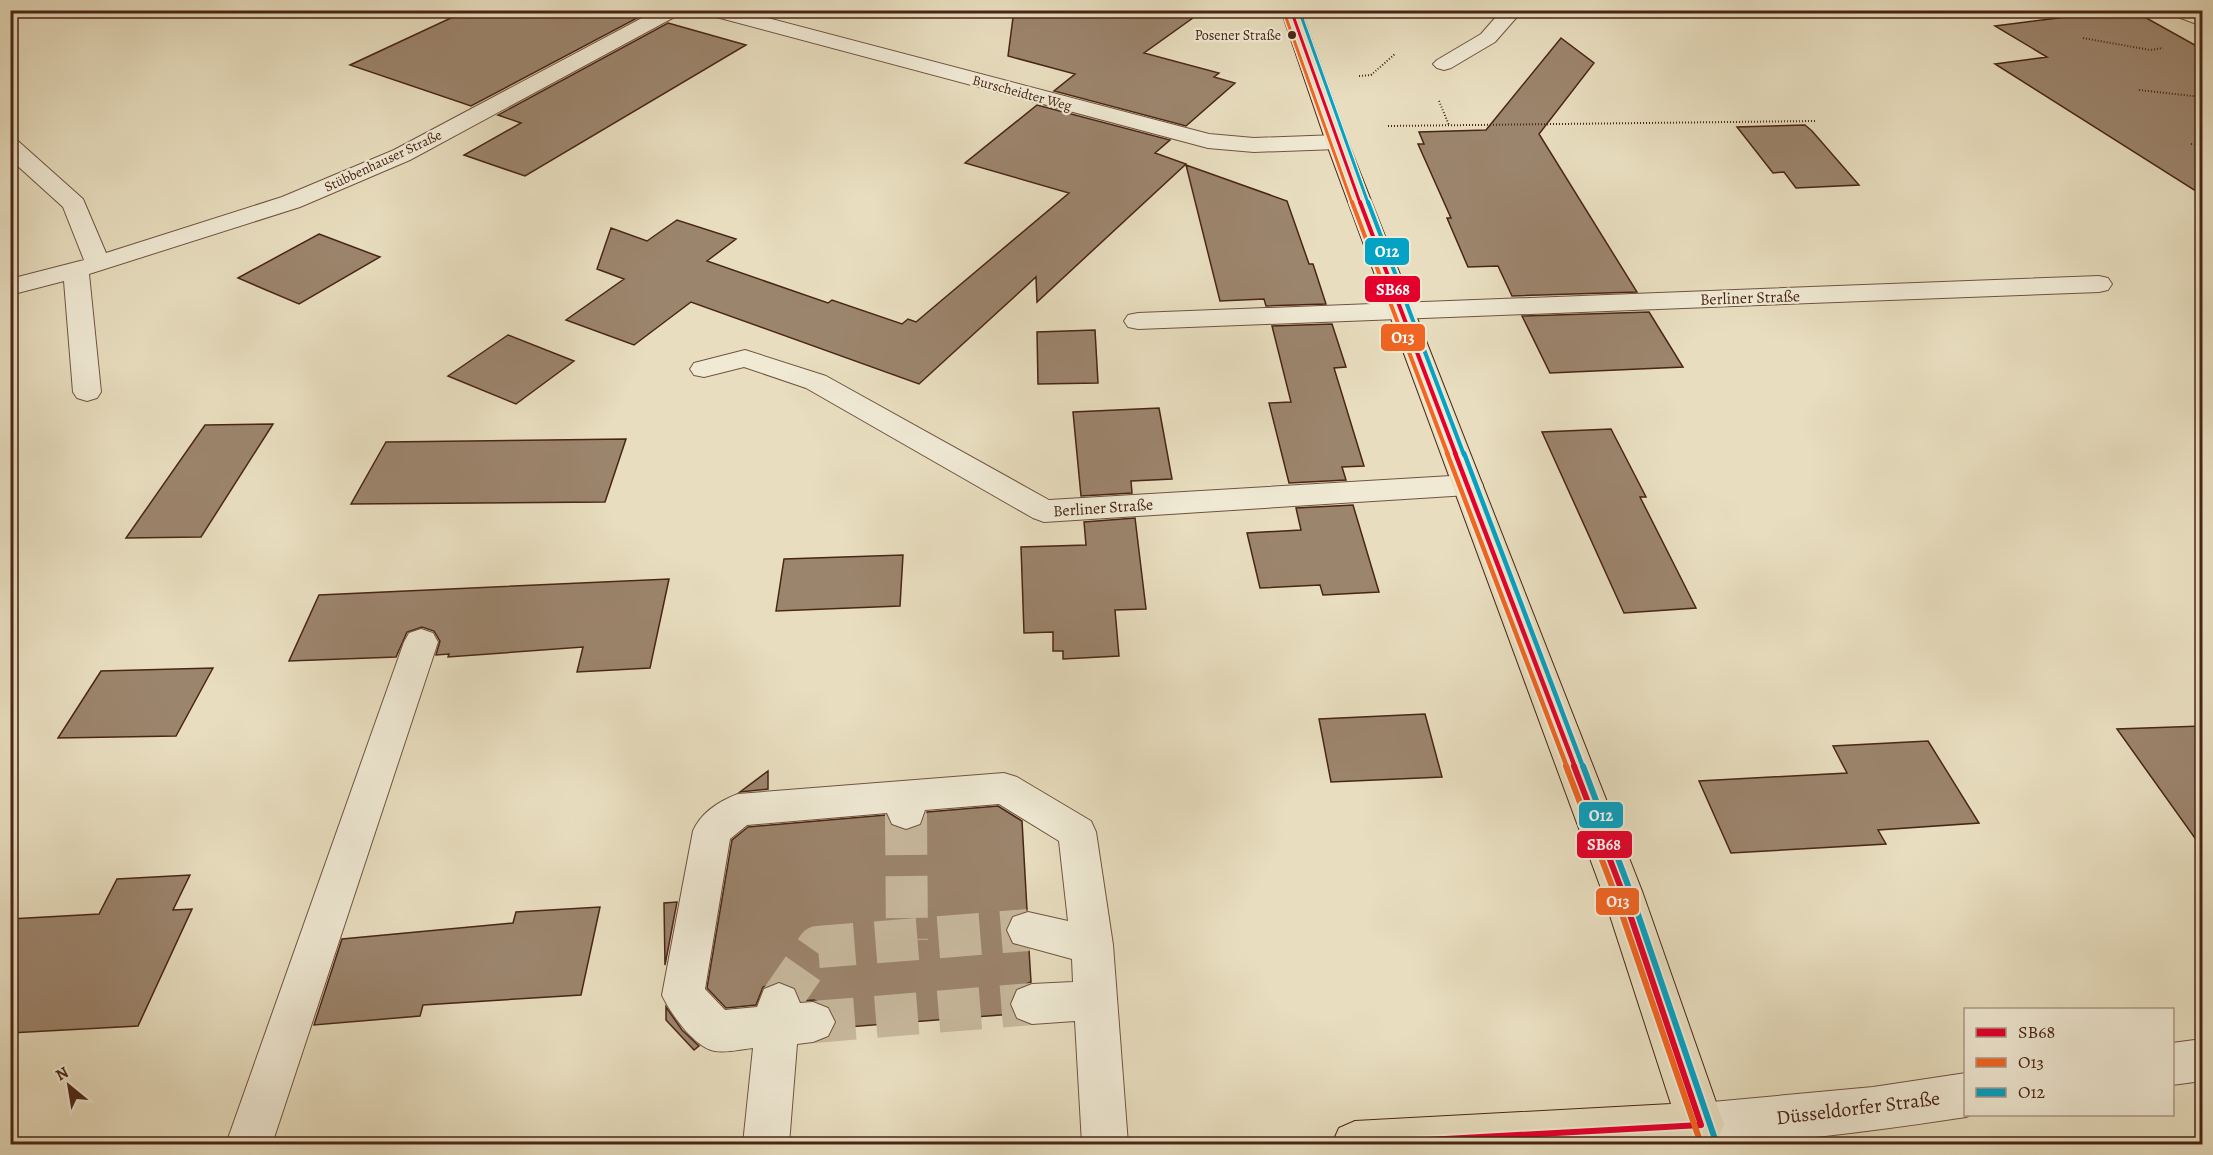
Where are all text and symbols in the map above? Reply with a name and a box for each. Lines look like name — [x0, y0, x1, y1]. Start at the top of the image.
place label: Posener Straße — [1195, 26, 1281, 45]
marker: Posener Straße — [1286, 29, 1298, 41]
street label: Burscheidter Weg — [970, 71, 1074, 115]
street label: Stübbenhauser Straße — [321, 125, 445, 197]
line badge: O12 — [1364, 237, 1410, 266]
text: O12 — [1375, 241, 1399, 263]
line badge: SB68 — [1364, 275, 1421, 303]
text: SB68 — [1376, 279, 1410, 301]
street label: Berliner Straße — [1700, 285, 1800, 311]
line badge: O13 — [1380, 323, 1426, 352]
text: O13 — [1391, 327, 1415, 349]
street label: Berliner Straße — [1052, 494, 1154, 522]
line badge: O12 — [1578, 801, 1624, 829]
text: O12 — [1589, 805, 1613, 827]
line badge: SB68 — [1576, 830, 1633, 859]
text: SB68 — [1587, 834, 1621, 856]
line badge: O13 — [1595, 887, 1640, 916]
text: O13 — [1606, 891, 1630, 913]
legend — [1964, 1008, 2174, 1116]
text: SB68 — [2018, 1020, 2055, 1044]
text: O13 — [2018, 1050, 2044, 1074]
north arrow — [39, 1056, 99, 1116]
text: N — [51, 1061, 73, 1086]
text: O12 — [2018, 1080, 2046, 1104]
street label: Düsseldorfer Straße — [1775, 1085, 1941, 1131]

